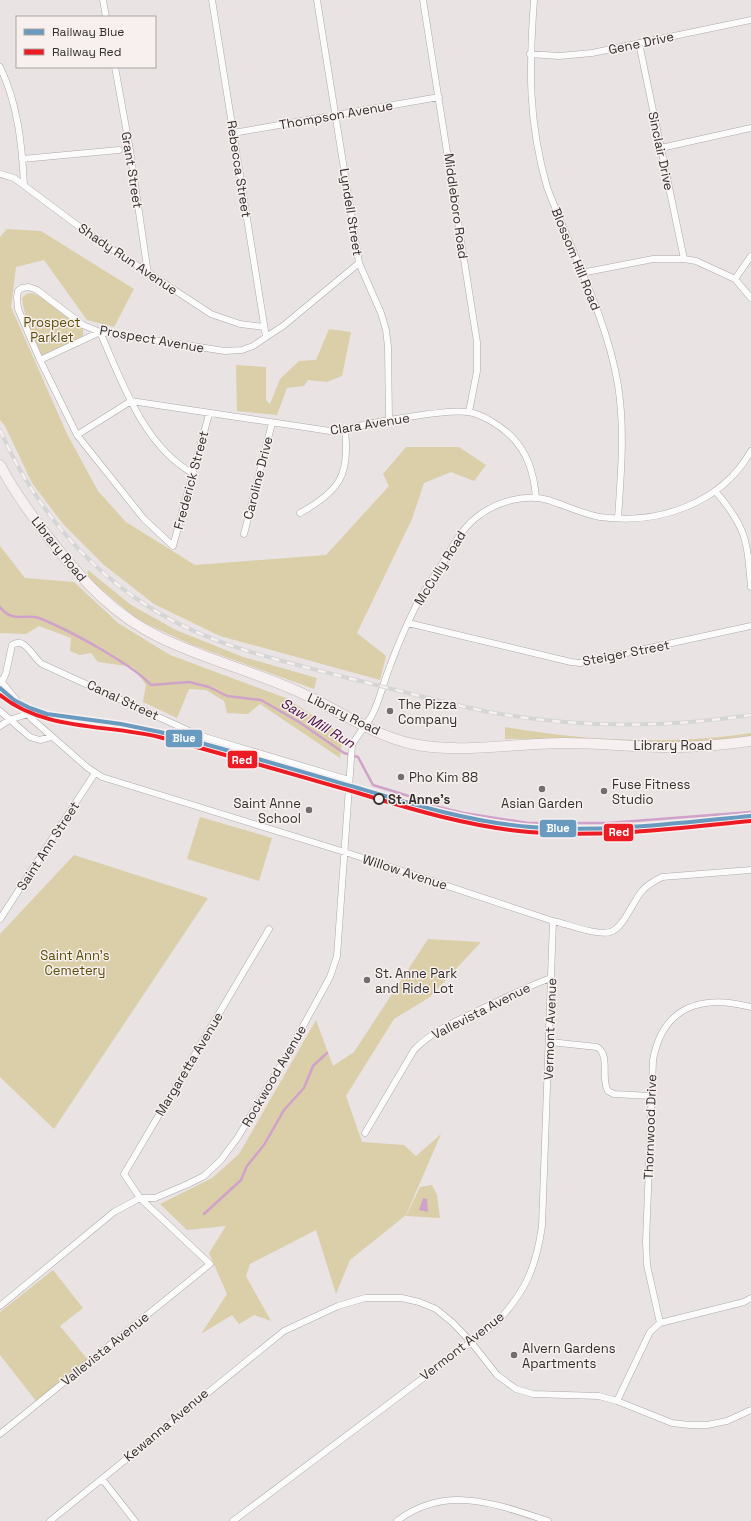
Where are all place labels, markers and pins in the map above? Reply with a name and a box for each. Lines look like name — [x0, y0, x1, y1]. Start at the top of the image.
place label: The Pizza Company — [398, 696, 457, 728]
marker: The Pizza Company — [385, 706, 395, 716]
place label: Pho Kim 88 — [409, 769, 478, 786]
marker: Pho Kim 88 — [396, 772, 406, 782]
place label: Fuse Fitness Studio — [612, 776, 691, 808]
marker: Asian Garden — [537, 784, 547, 794]
marker: Fuse Fitness Studio — [599, 786, 609, 796]
place label: St. Anne's — [388, 791, 451, 808]
marker: St. Anne's — [373, 793, 385, 805]
place label: Saint Anne School — [234, 795, 301, 827]
place label: Asian Garden — [501, 795, 583, 812]
marker: Saint Anne School — [304, 805, 314, 815]
place label: St. Anne Park and Ride Lot — [375, 965, 457, 997]
marker: St. Anne Park and Ride Lot — [362, 975, 372, 985]
place label: Alvern Gardens Apartments — [522, 1340, 616, 1372]
marker: Alvern Gardens Apartments — [509, 1350, 519, 1360]

